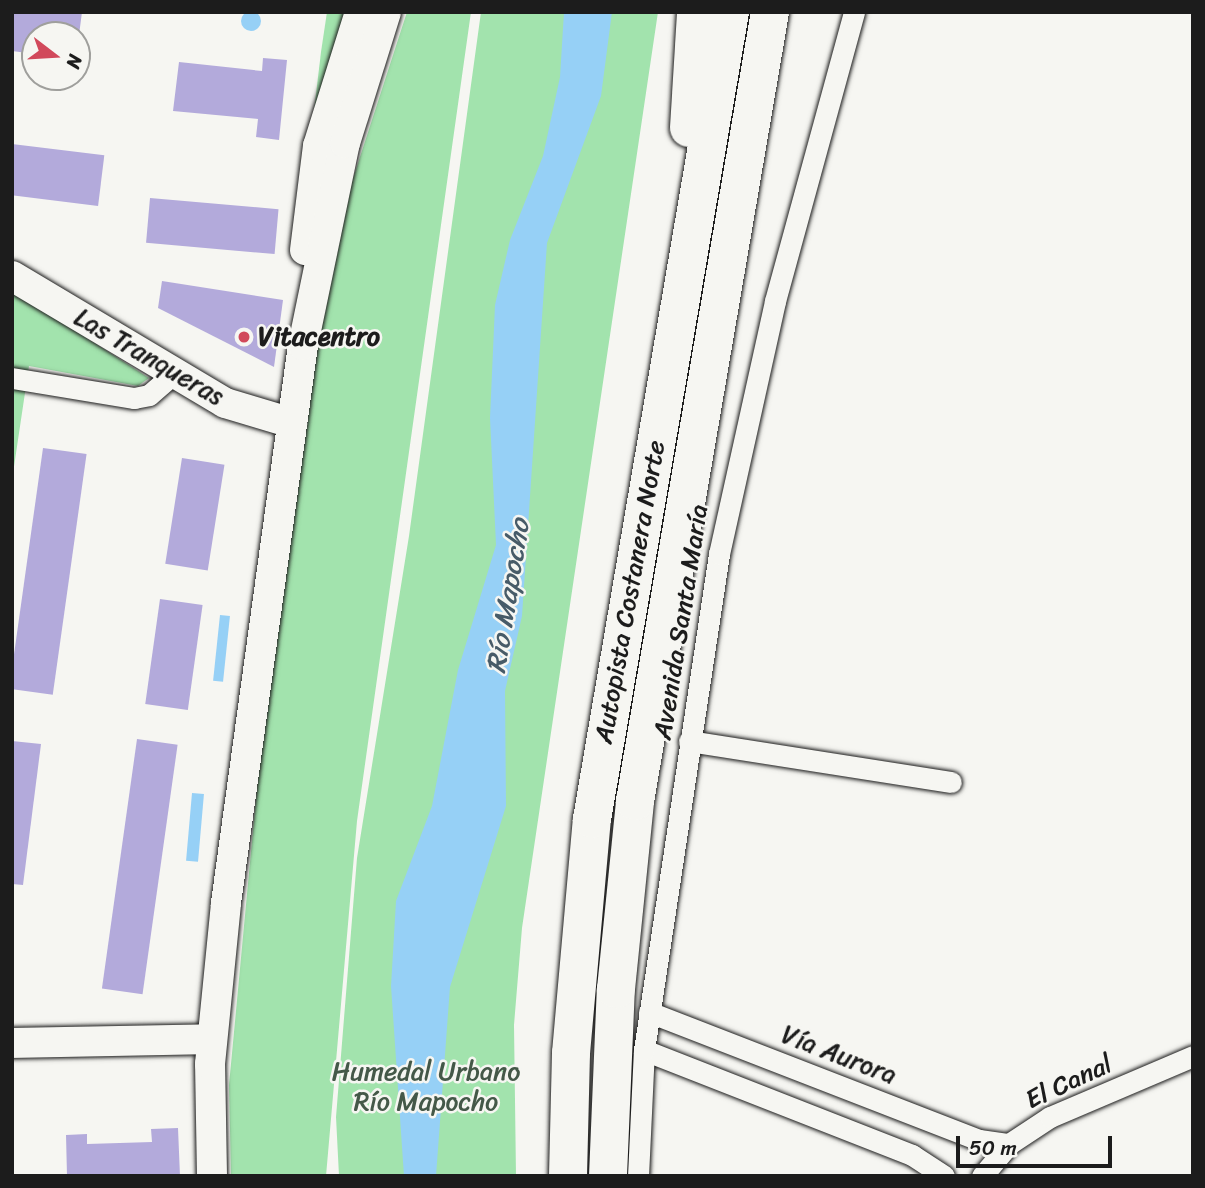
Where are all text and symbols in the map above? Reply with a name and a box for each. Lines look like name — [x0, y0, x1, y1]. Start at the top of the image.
north arrow — [21, 21, 91, 91]
text: N — [57, 51, 92, 73]
street label: Las Tranqueras — [68, 301, 230, 413]
place label: Vitacentro — [258, 321, 380, 353]
marker: Vitacentro — [236, 329, 252, 345]
street label: Autopista Costanera Norte — [588, 438, 672, 746]
street label: Avenida Santa María — [647, 503, 715, 741]
water label: Río Mapocho — [479, 517, 537, 675]
street label: Vía Aurora — [777, 1019, 901, 1091]
street label: El Canal — [1021, 1048, 1117, 1116]
park label: Humedal Urbano Río Mapocho — [332, 1056, 520, 1118]
scale bar — [960, 1122, 1116, 1166]
text: 50 m — [969, 1129, 1017, 1167]

